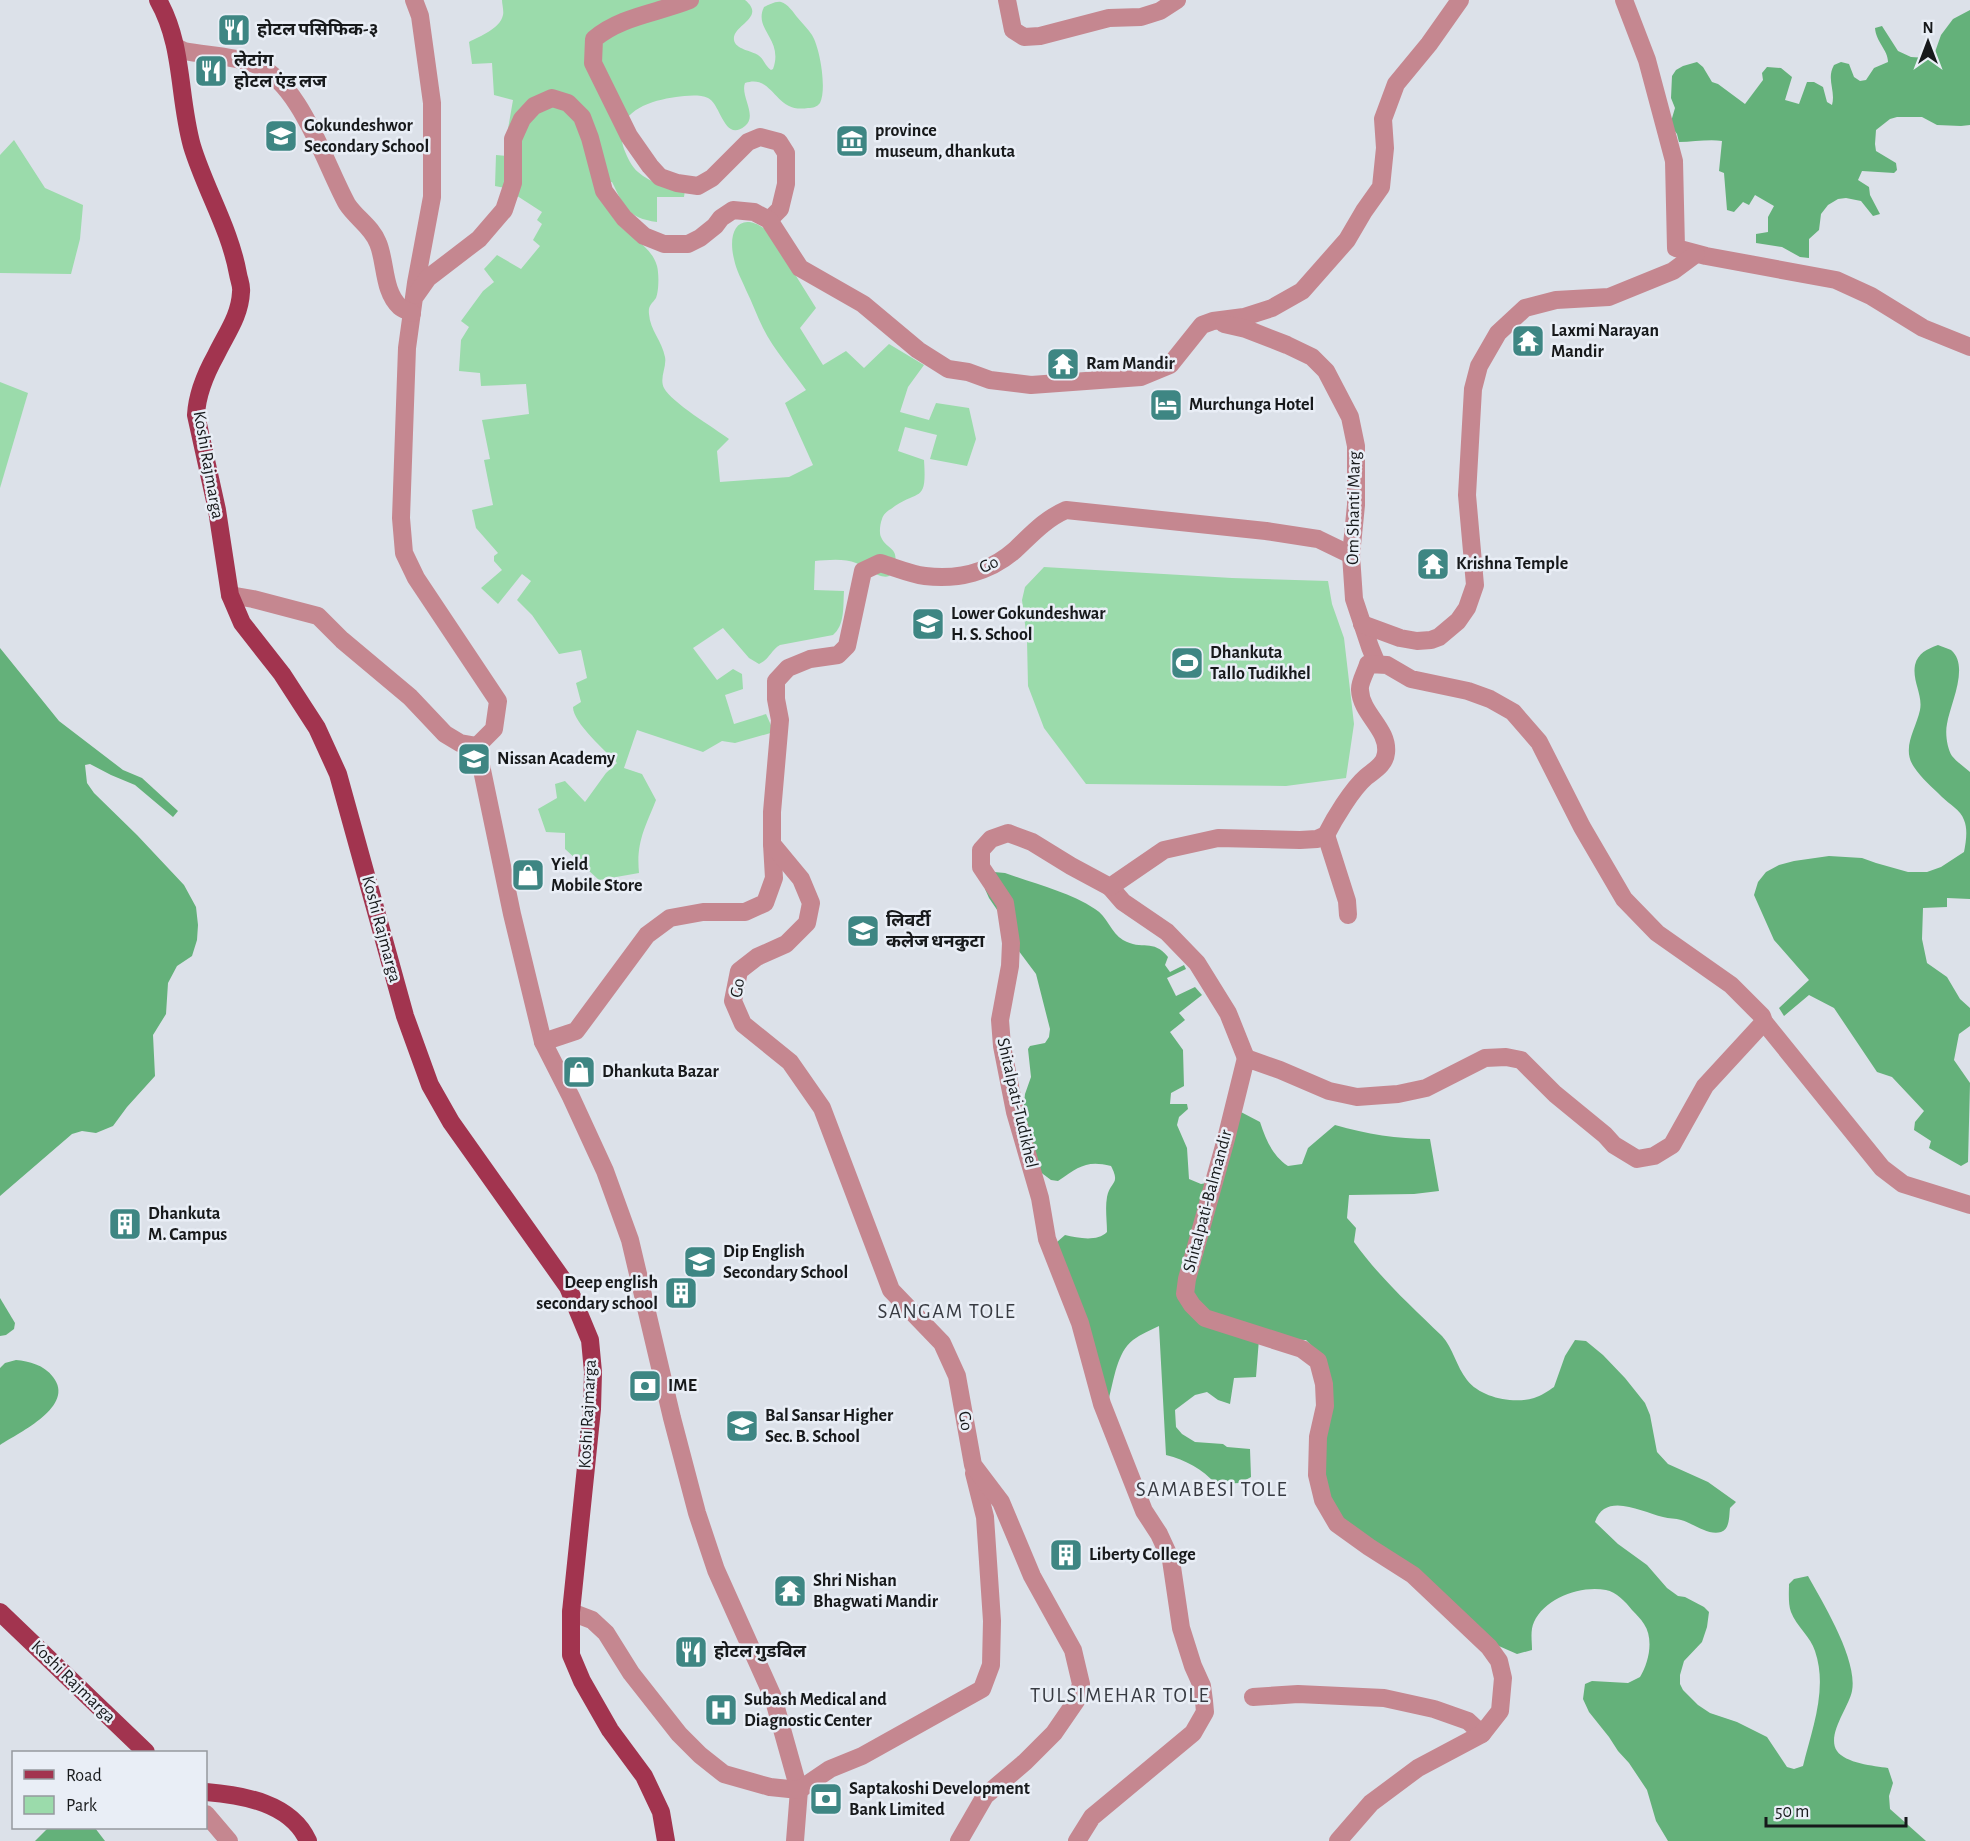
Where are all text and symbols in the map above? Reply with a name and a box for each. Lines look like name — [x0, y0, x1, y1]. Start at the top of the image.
restaurant icon: होटल पसिफिक-३ — [216, 12, 252, 48]
north arrow — [1898, 12, 1958, 72]
place label: होटल पसिफिक-३ — [257, 19, 379, 39]
text: N — [1922, 20, 1934, 36]
place label: लेटांग होटल एंड लज — [234, 50, 327, 91]
restaurant icon: लेटांग होटल एंड लज — [193, 53, 229, 89]
place label: Gokundeshwor Secondary School — [304, 117, 429, 156]
school or university icon: Gokundeshwor Secondary School — [263, 118, 299, 154]
place label: province museum, dhankuta — [875, 122, 1016, 161]
museum icon: province museum, dhankuta — [834, 123, 870, 159]
place label: Laxmi Narayan Mandir — [1551, 322, 1659, 361]
temple icon: Laxmi Narayan Mandir — [1510, 323, 1546, 359]
temple icon: Ram Mandir — [1045, 346, 1081, 382]
place label: Ram Mandir — [1086, 355, 1176, 373]
hotel icon: Murchunga Hotel — [1148, 387, 1184, 423]
place label: Murchunga Hotel — [1189, 396, 1314, 414]
street label: Koshi Rajmarga — [190, 410, 226, 520]
street label: Om Shanti Marg — [1344, 451, 1364, 565]
temple icon: Krishna Temple — [1415, 546, 1451, 582]
street label: Go — [976, 553, 1002, 577]
place label: Krishna Temple — [1456, 555, 1568, 573]
place label: Lower Gokundeshwar H. S. School — [951, 605, 1106, 644]
school or university icon: Lower Gokundeshwar H. S. School — [910, 606, 946, 642]
place label: Dhankuta Tallo Tudikhel — [1210, 644, 1311, 683]
sports icon: Dhankuta Tallo Tudikhel — [1169, 645, 1205, 681]
school or university icon: Nissan Academy — [456, 741, 492, 777]
place label: Nissan Academy — [497, 750, 616, 768]
place label: Yield Mobile Store — [551, 856, 642, 895]
shop icon: Yield Mobile Store — [510, 857, 546, 893]
street label: Koshi Rajmarga — [358, 874, 404, 984]
place label: लिवर्टी कलेज धनकुटा — [886, 909, 985, 952]
school or university icon: लिवर्टी कलेज धनकुटा — [845, 913, 881, 949]
street label: Go — [728, 977, 748, 999]
street label: Shitalpati-Tudikhel — [993, 1036, 1041, 1170]
shop icon: Dhankuta Bazar — [561, 1054, 597, 1090]
place label: Dhankuta Bazar — [602, 1063, 719, 1081]
street label: Shitalpati-Balmandir — [1180, 1128, 1236, 1274]
place label: Dhankuta M. Campus — [148, 1205, 227, 1244]
building icon: Dhankuta M. Campus — [107, 1206, 143, 1242]
place label: Dip English Secondary School — [723, 1243, 848, 1282]
school or university icon: Dip English Secondary School — [682, 1244, 718, 1280]
place label: Deep english secondary school — [536, 1274, 658, 1313]
building icon: Deep english secondary school — [663, 1275, 699, 1311]
district label: SANGAM TOLE — [878, 1301, 1016, 1322]
street label: Koshi Rajmarga — [576, 1359, 600, 1469]
bank icon: IME — [627, 1368, 663, 1404]
place label: IME — [668, 1377, 697, 1395]
place label: Bal Sansar Higher Sec. B. School — [765, 1407, 894, 1446]
school or university icon: Bal Sansar Higher Sec. B. School — [724, 1408, 760, 1444]
street label: Go — [954, 1410, 976, 1432]
district label: SAMABESI TOLE — [1136, 1479, 1288, 1500]
building icon: Liberty College — [1048, 1537, 1084, 1573]
place label: Liberty College — [1089, 1546, 1196, 1564]
place label: Shri Nishan Bhagwati Mandir — [813, 1572, 939, 1611]
temple icon: Shri Nishan Bhagwati Mandir — [772, 1573, 808, 1609]
restaurant icon: होटल गुडविल — [673, 1634, 709, 1670]
street label: Koshi Rajmarga — [27, 1637, 119, 1727]
place label: होटल गुडविल — [714, 1641, 807, 1662]
district label: TULSIMEHAR TOLE — [1030, 1685, 1210, 1706]
place label: Subash Medical and Diagnostic Center — [744, 1691, 887, 1730]
hospital icon: Subash Medical and Diagnostic Center — [703, 1692, 739, 1728]
legend — [12, 1751, 207, 1829]
text: Road — [66, 1767, 102, 1785]
place label: Saptakoshi Development Bank Limited — [849, 1780, 1030, 1819]
bank icon: Saptakoshi Development Bank Limited — [808, 1781, 844, 1817]
scale bar — [1766, 1790, 1906, 1828]
text: Park — [66, 1797, 98, 1815]
text: 50 m — [1775, 1803, 1809, 1821]

